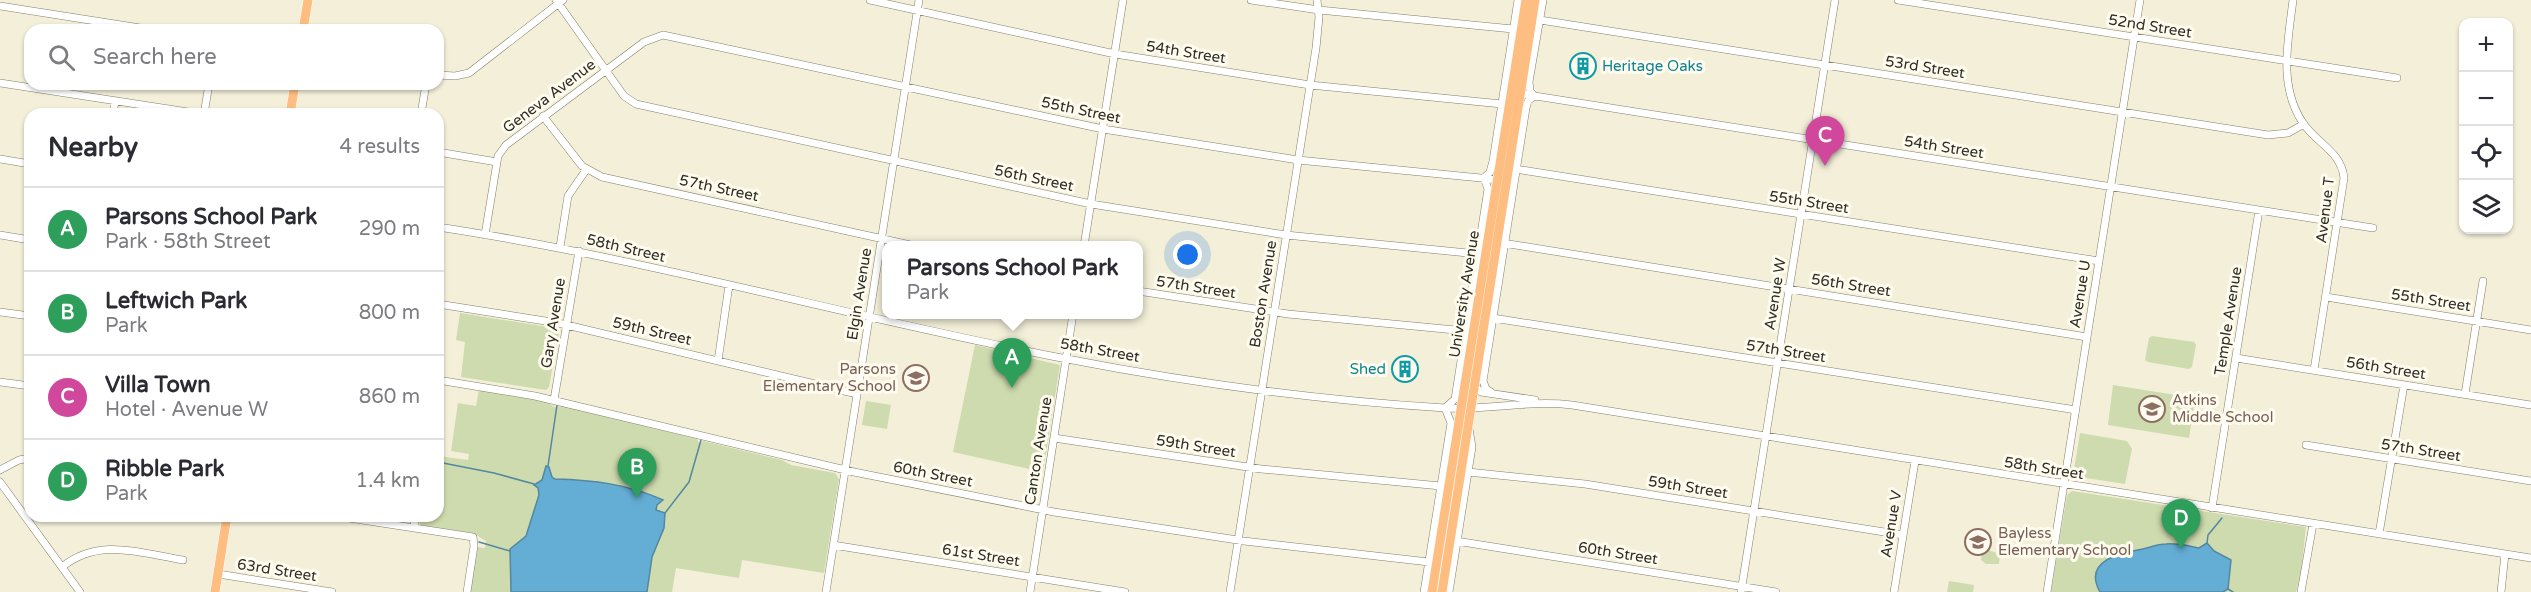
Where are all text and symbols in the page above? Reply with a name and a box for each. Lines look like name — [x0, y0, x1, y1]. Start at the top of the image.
street label: 52nd Street — [2107, 11, 2193, 42]
map controls — [2459, 18, 2513, 234]
button: + — [2459, 18, 2513, 72]
search box — [24, 24, 444, 90]
street label: 54th Street — [1145, 37, 1227, 67]
icon: search — [45, 41, 78, 74]
text: Search here — [93, 44, 217, 70]
building icon: Heritage Oaks — [1568, 51, 1598, 81]
street label: 53rd Street — [1884, 52, 1966, 82]
street label: Geneva Avenue — [499, 55, 599, 137]
place label: Heritage Oaks — [1602, 57, 1703, 75]
button: − — [2459, 72, 2513, 126]
street label: 55th Street — [1040, 93, 1122, 127]
pin: C — [1806, 116, 1844, 166]
button: locate — [2459, 126, 2513, 180]
text: Nearby — [48, 132, 138, 163]
street label: 54th Street — [1903, 132, 1985, 162]
text: 4 results — [340, 135, 420, 159]
street label: 56th Street — [993, 161, 1075, 195]
street label: 57th Street — [678, 171, 760, 205]
street label: Avenue T — [2312, 176, 2338, 244]
button: layers — [2459, 180, 2513, 234]
street label: 55th Street — [1768, 187, 1850, 217]
text: Parsons School Park — [105, 204, 317, 230]
text: A — [60, 217, 75, 241]
text: 290 m — [359, 217, 420, 241]
street label: University Avenue — [1445, 229, 1483, 359]
text: Park · 58th Street — [105, 230, 271, 254]
street label: 58th Street — [585, 230, 667, 266]
street label: Boston Avenue — [1246, 239, 1280, 349]
your location — [1173, 240, 1202, 269]
popup — [882, 241, 1143, 319]
street label: Elgin Avenue — [843, 247, 875, 341]
text: Parsons School Park — [906, 255, 1119, 281]
street label: Avenue W — [1760, 257, 1790, 331]
street label: Avenue U — [2066, 259, 2094, 329]
street label: Temple Avenue — [2211, 265, 2245, 377]
street label: 56th Street — [1810, 270, 1892, 300]
street label: 57th Street — [1155, 272, 1237, 302]
street label: Gary Avenue — [537, 277, 569, 369]
text: Park — [906, 281, 949, 305]
street label: 55th Street — [2390, 285, 2472, 315]
text: Leftwich Park — [105, 288, 247, 314]
text: B — [61, 301, 74, 325]
text: 800 m — [359, 301, 420, 325]
street label: 59th Street — [611, 313, 693, 349]
text: Park — [105, 314, 148, 338]
street label: 58th Street — [1059, 334, 1141, 366]
street label: 57th Street — [1745, 336, 1827, 366]
pin: A — [992, 338, 1032, 388]
street label: 56th Street — [2345, 353, 2427, 383]
building icon: Shed — [1390, 354, 1420, 384]
place label: Parsons Elementary School — [763, 360, 896, 395]
place label: Shed — [1350, 360, 1386, 378]
school or university icon: Parsons Elementary School — [901, 363, 931, 393]
text: Villa Town — [105, 372, 211, 398]
text: C — [61, 385, 74, 409]
text: 860 m — [359, 385, 420, 409]
place label: Atkins Middle School — [2172, 391, 2273, 426]
school or university icon: Atkins Middle School — [2137, 394, 2167, 424]
street label: Canton Avenue — [1021, 396, 1055, 506]
text: Hotel · Avenue W — [105, 398, 268, 422]
street label: 59th Street — [1155, 431, 1237, 461]
street label: 57th Street — [2380, 435, 2462, 465]
pin: B — [618, 448, 656, 498]
street label: 58th Street — [2003, 453, 2085, 483]
text: Ribble Park — [105, 456, 225, 482]
street label: 60th Street — [892, 457, 974, 491]
text: D — [60, 469, 75, 493]
text: 1.4 km — [356, 469, 420, 493]
street label: 59th Street — [1647, 472, 1729, 502]
text: Park — [105, 482, 148, 506]
street label: Avenue V — [1877, 488, 1905, 559]
pin: D — [2162, 500, 2200, 549]
place label: Bayless Elementary School — [1998, 524, 2131, 559]
school or university icon: Bayless Elementary School — [1963, 527, 1993, 557]
street label: 60th Street — [1577, 538, 1659, 568]
street label: 61st Street — [941, 540, 1021, 570]
street label: 63rd Street — [236, 555, 318, 585]

